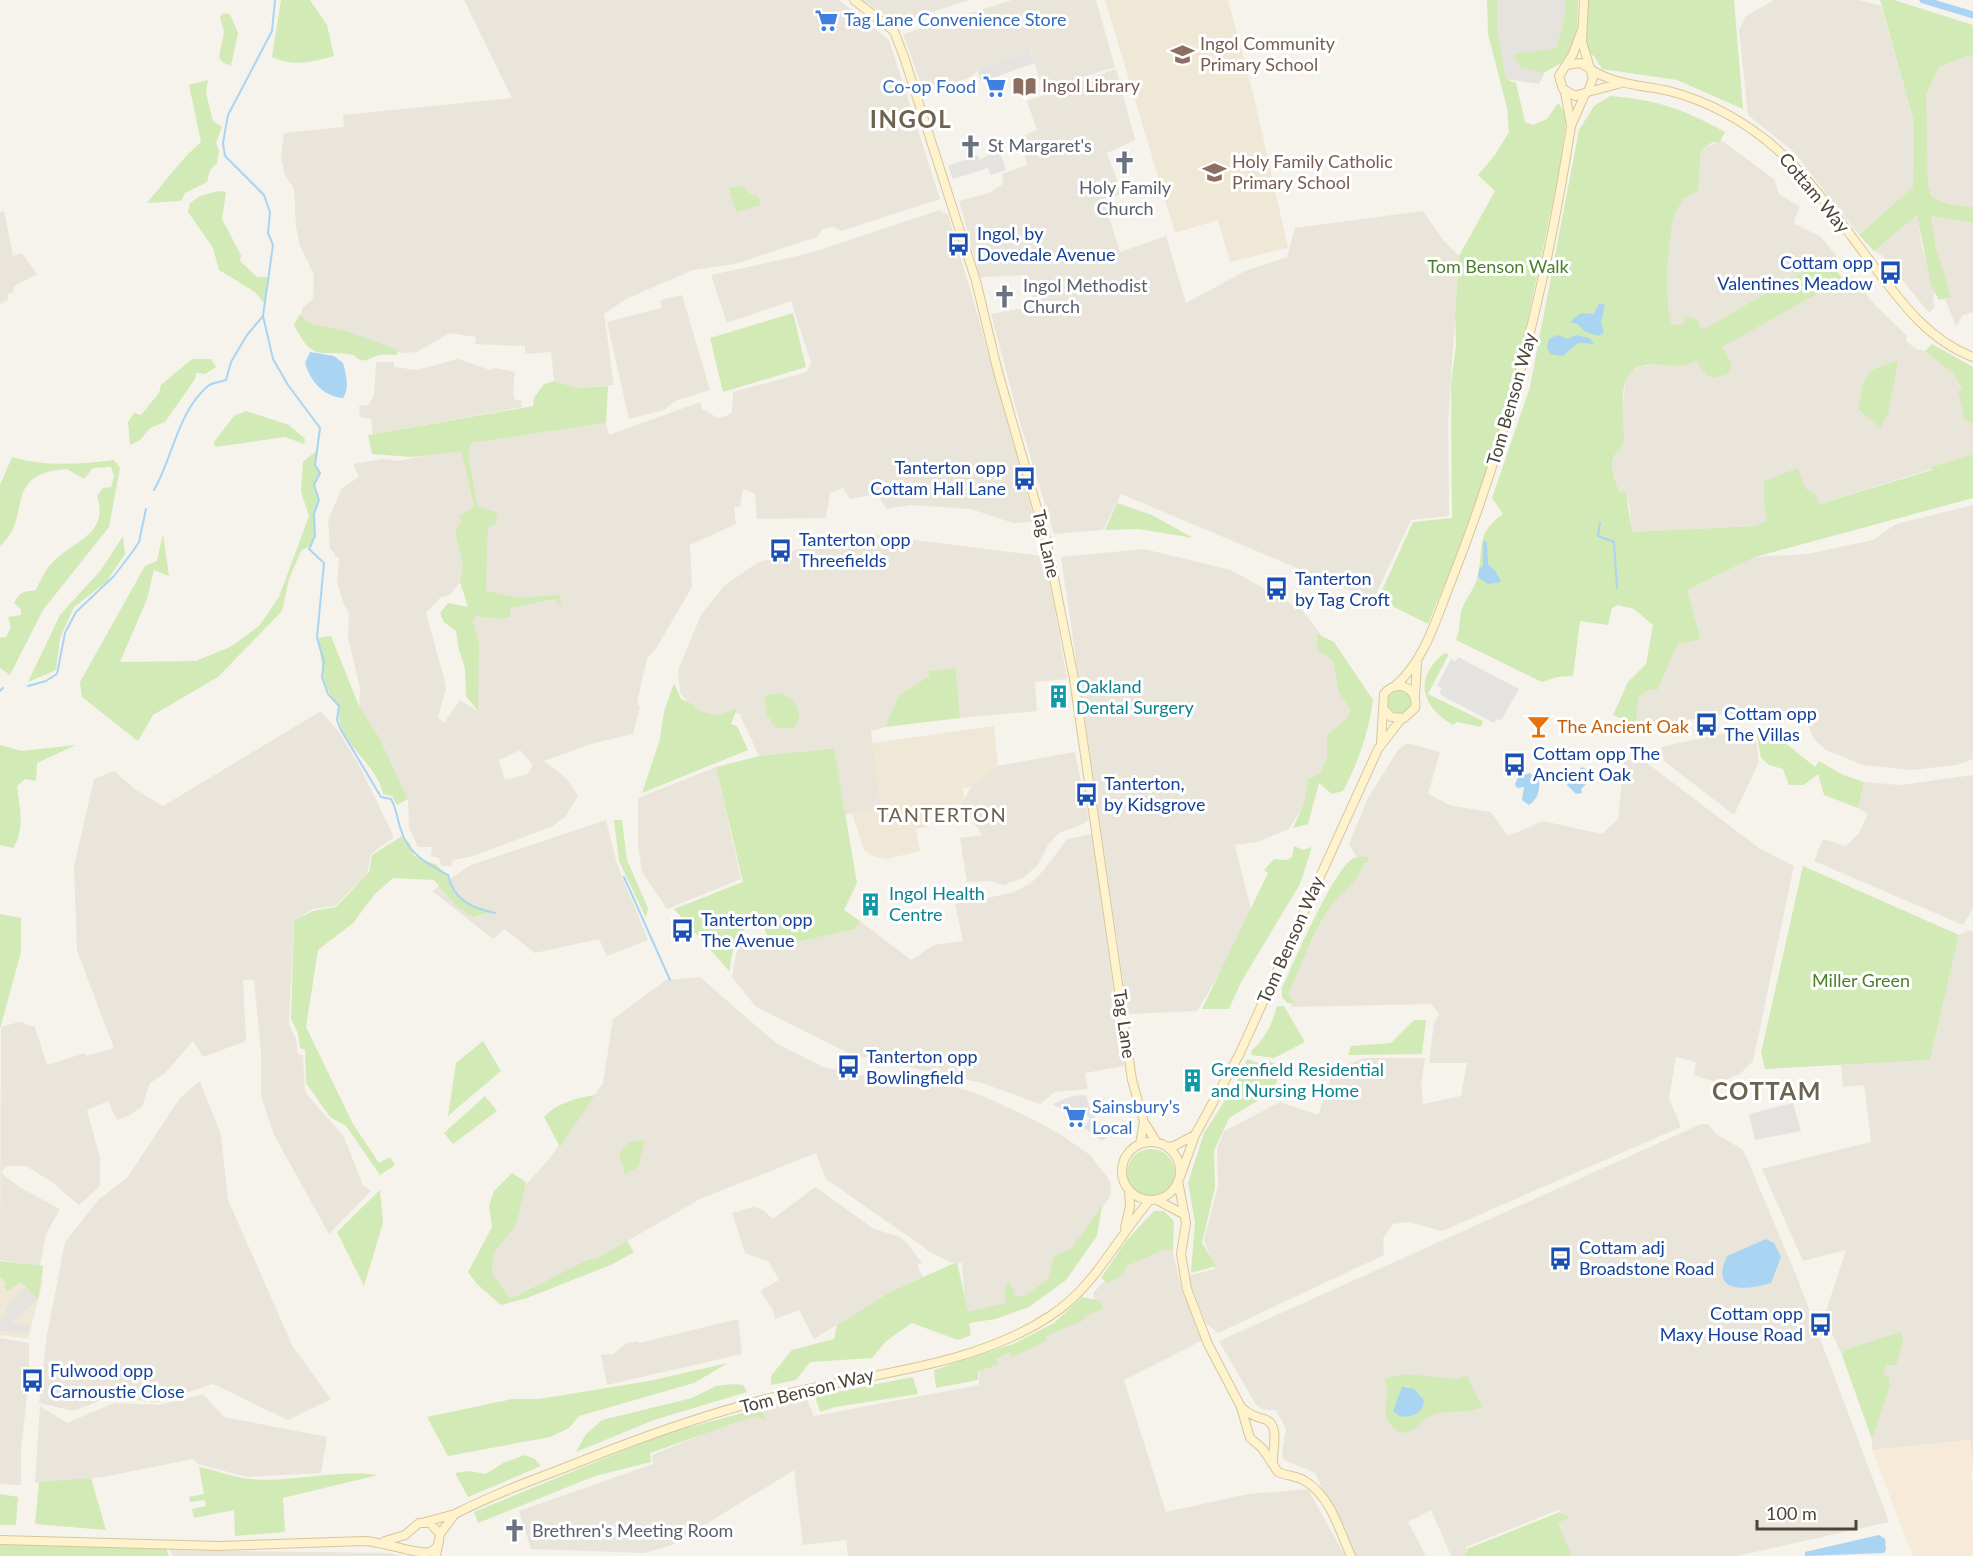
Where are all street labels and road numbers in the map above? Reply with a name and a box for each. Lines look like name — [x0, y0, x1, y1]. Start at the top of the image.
street label: Cottam Way — [1775, 148, 1855, 237]
street label: Tom Benson Way — [1482, 329, 1541, 468]
street label: Tag Lane — [1028, 508, 1065, 580]
street label: Tom Benson Way — [1252, 872, 1328, 1007]
street label: Tag Lane — [1109, 988, 1141, 1060]
street label: Tom Benson Way — [738, 1363, 877, 1417]

